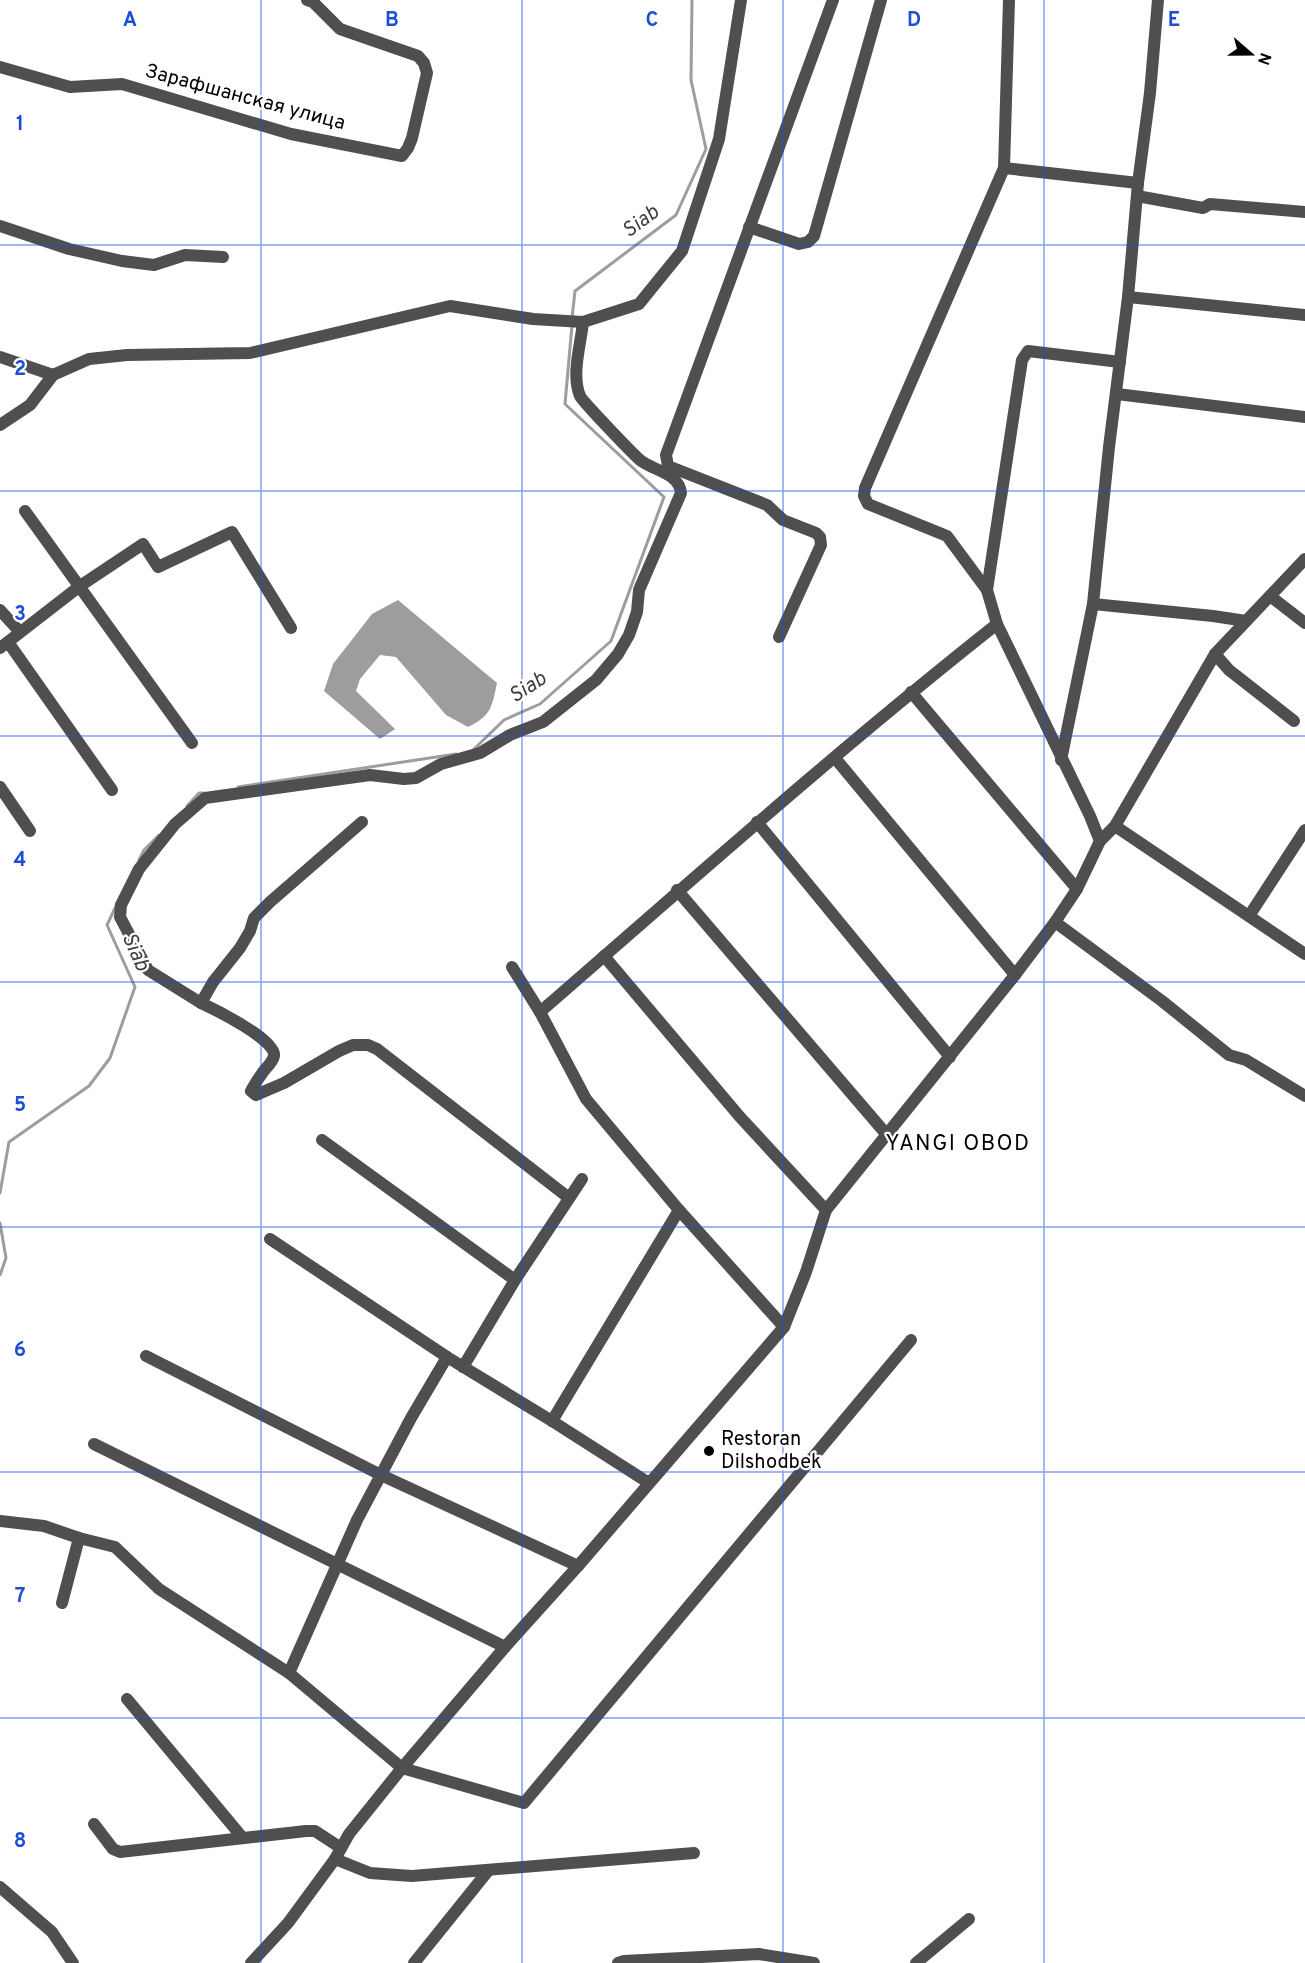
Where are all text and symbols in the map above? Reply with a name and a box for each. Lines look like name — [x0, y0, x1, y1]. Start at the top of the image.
text: A — [123, 8, 137, 34]
text: B — [385, 8, 399, 34]
text: C — [646, 8, 658, 34]
text: D — [907, 8, 921, 34]
text: E — [1168, 8, 1180, 34]
north arrow — [1221, 24, 1281, 84]
text: N — [1252, 50, 1275, 67]
street label: Зарафшанская улица — [142, 59, 348, 137]
text: 1 — [16, 112, 24, 138]
water label: Siab — [617, 199, 665, 245]
text: 2 — [14, 357, 26, 383]
text: 3 — [14, 602, 26, 628]
water label: Siab — [504, 666, 552, 710]
text: 4 — [14, 848, 26, 874]
water label: Siab — [115, 929, 156, 976]
text: 5 — [14, 1093, 26, 1119]
district label: YANGI OBOD — [885, 1131, 1031, 1158]
text: 6 — [14, 1338, 26, 1364]
place label: Restoran Dilshodbek — [721, 1427, 822, 1476]
marker: Restoran Dilshodbek — [702, 1444, 716, 1458]
text: 7 — [15, 1584, 25, 1610]
text: 8 — [14, 1829, 26, 1855]

